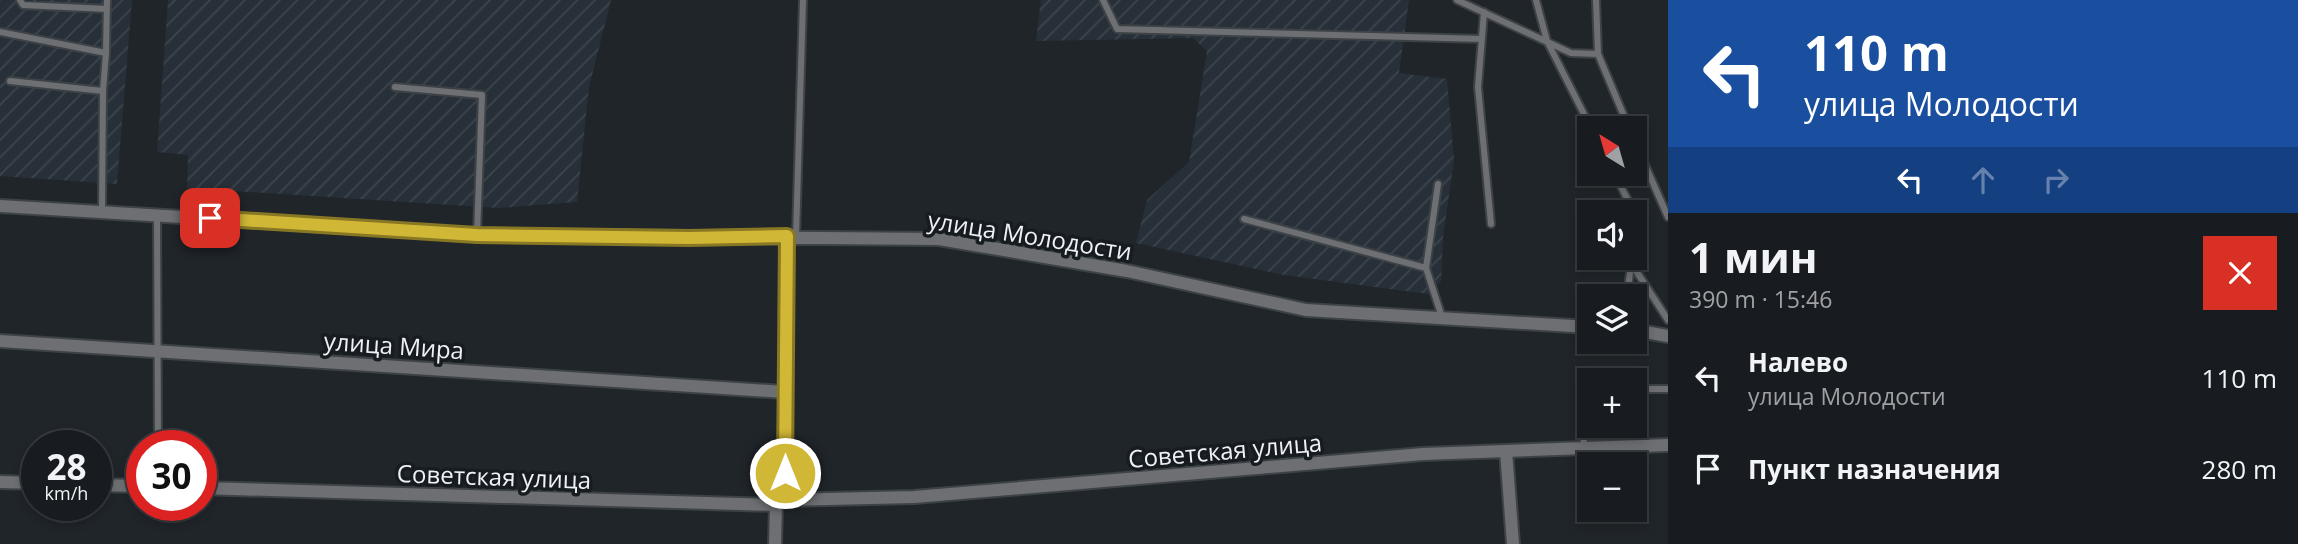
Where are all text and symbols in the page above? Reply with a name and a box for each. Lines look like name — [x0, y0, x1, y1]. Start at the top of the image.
text: 110 m — [1804, 19, 1949, 85]
icon: left — [1689, 28, 1780, 119]
text: улица Молодости — [1804, 82, 2079, 125]
north arrow — [1577, 116, 1647, 186]
map controls — [1577, 116, 1647, 522]
icon: left — [1891, 161, 1929, 199]
icon: ahead — [1964, 161, 2002, 199]
icon: right — [2037, 161, 2075, 199]
pin — [180, 188, 240, 248]
icon: arrive — [191, 199, 229, 237]
button: sound — [1577, 200, 1647, 270]
street label: улица Молодости — [926, 203, 1134, 267]
text: 1 мин — [1689, 228, 1817, 285]
button: close — [2203, 236, 2277, 310]
text: 390 m · 15:46 — [1689, 283, 1832, 315]
button: layers — [1577, 284, 1647, 354]
street label: улица Мира — [323, 324, 465, 366]
text: Налево — [1748, 344, 1848, 380]
icon: left — [1689, 359, 1727, 397]
text: 110 m — [2202, 360, 2277, 396]
button: + — [1577, 368, 1647, 438]
text: улица Молодости — [1748, 380, 1946, 412]
street label: Советская улица — [1127, 425, 1323, 475]
speed limit sign: 30 — [126, 430, 217, 521]
position arrow — [748, 436, 822, 510]
text: 28 — [46, 443, 87, 490]
icon: arrive — [1689, 450, 1727, 488]
text: Пункт назначения — [1748, 451, 2001, 487]
text: 280 m — [2202, 451, 2277, 487]
button: − — [1577, 452, 1647, 522]
street label: Советская улица — [396, 456, 592, 496]
text: km/h — [45, 481, 88, 505]

